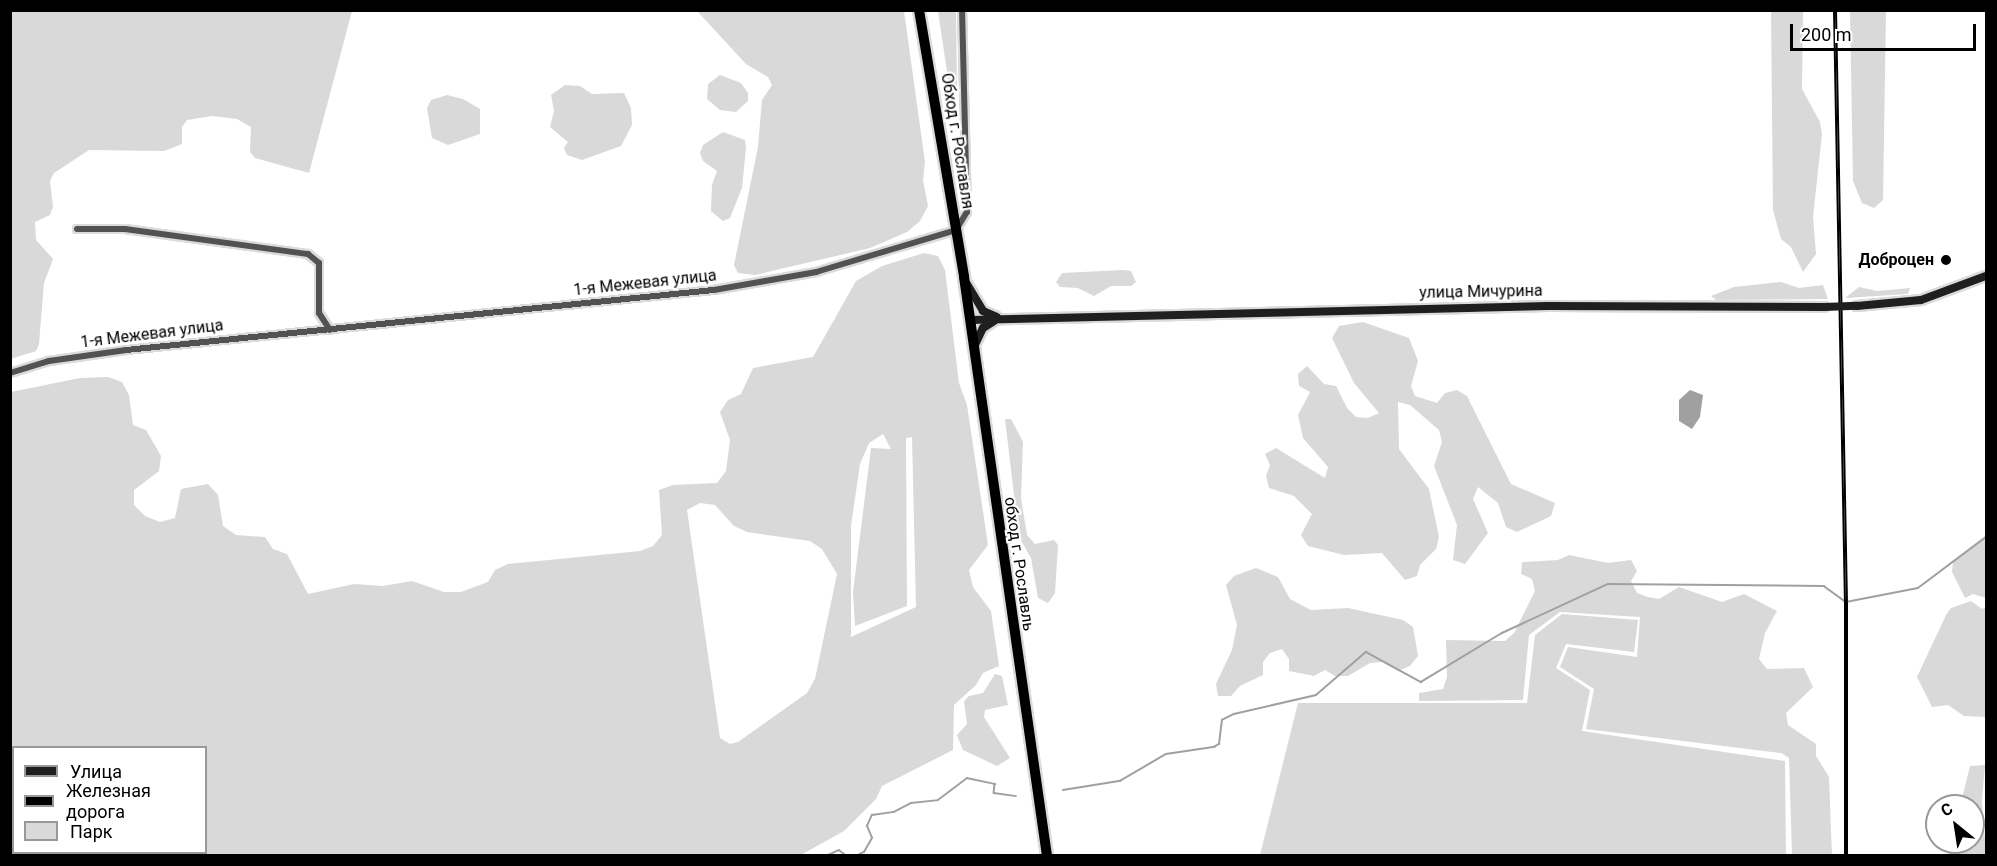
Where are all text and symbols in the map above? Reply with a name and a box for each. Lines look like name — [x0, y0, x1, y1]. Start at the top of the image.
scale bar — [1793, 12, 1979, 50]
text: 200 m — [1801, 24, 1852, 45]
street label: Обход г. Рославля — [937, 72, 977, 210]
place label: Доброцен — [1859, 250, 1934, 270]
marker: Доброцен — [1939, 253, 1953, 267]
street label: 1-я Межевая улица — [573, 266, 717, 300]
street label: улица Мичурина — [1419, 281, 1543, 303]
street label: 1-я Межевая улица — [80, 316, 224, 352]
street label: обход г. Рославль — [1000, 496, 1038, 632]
legend — [12, 746, 207, 854]
text: Улица — [70, 761, 122, 782]
text: Железная дорога — [66, 780, 151, 822]
north arrow — [1925, 794, 1985, 854]
text: С — [1937, 799, 1956, 821]
text: Парк — [70, 821, 112, 842]

